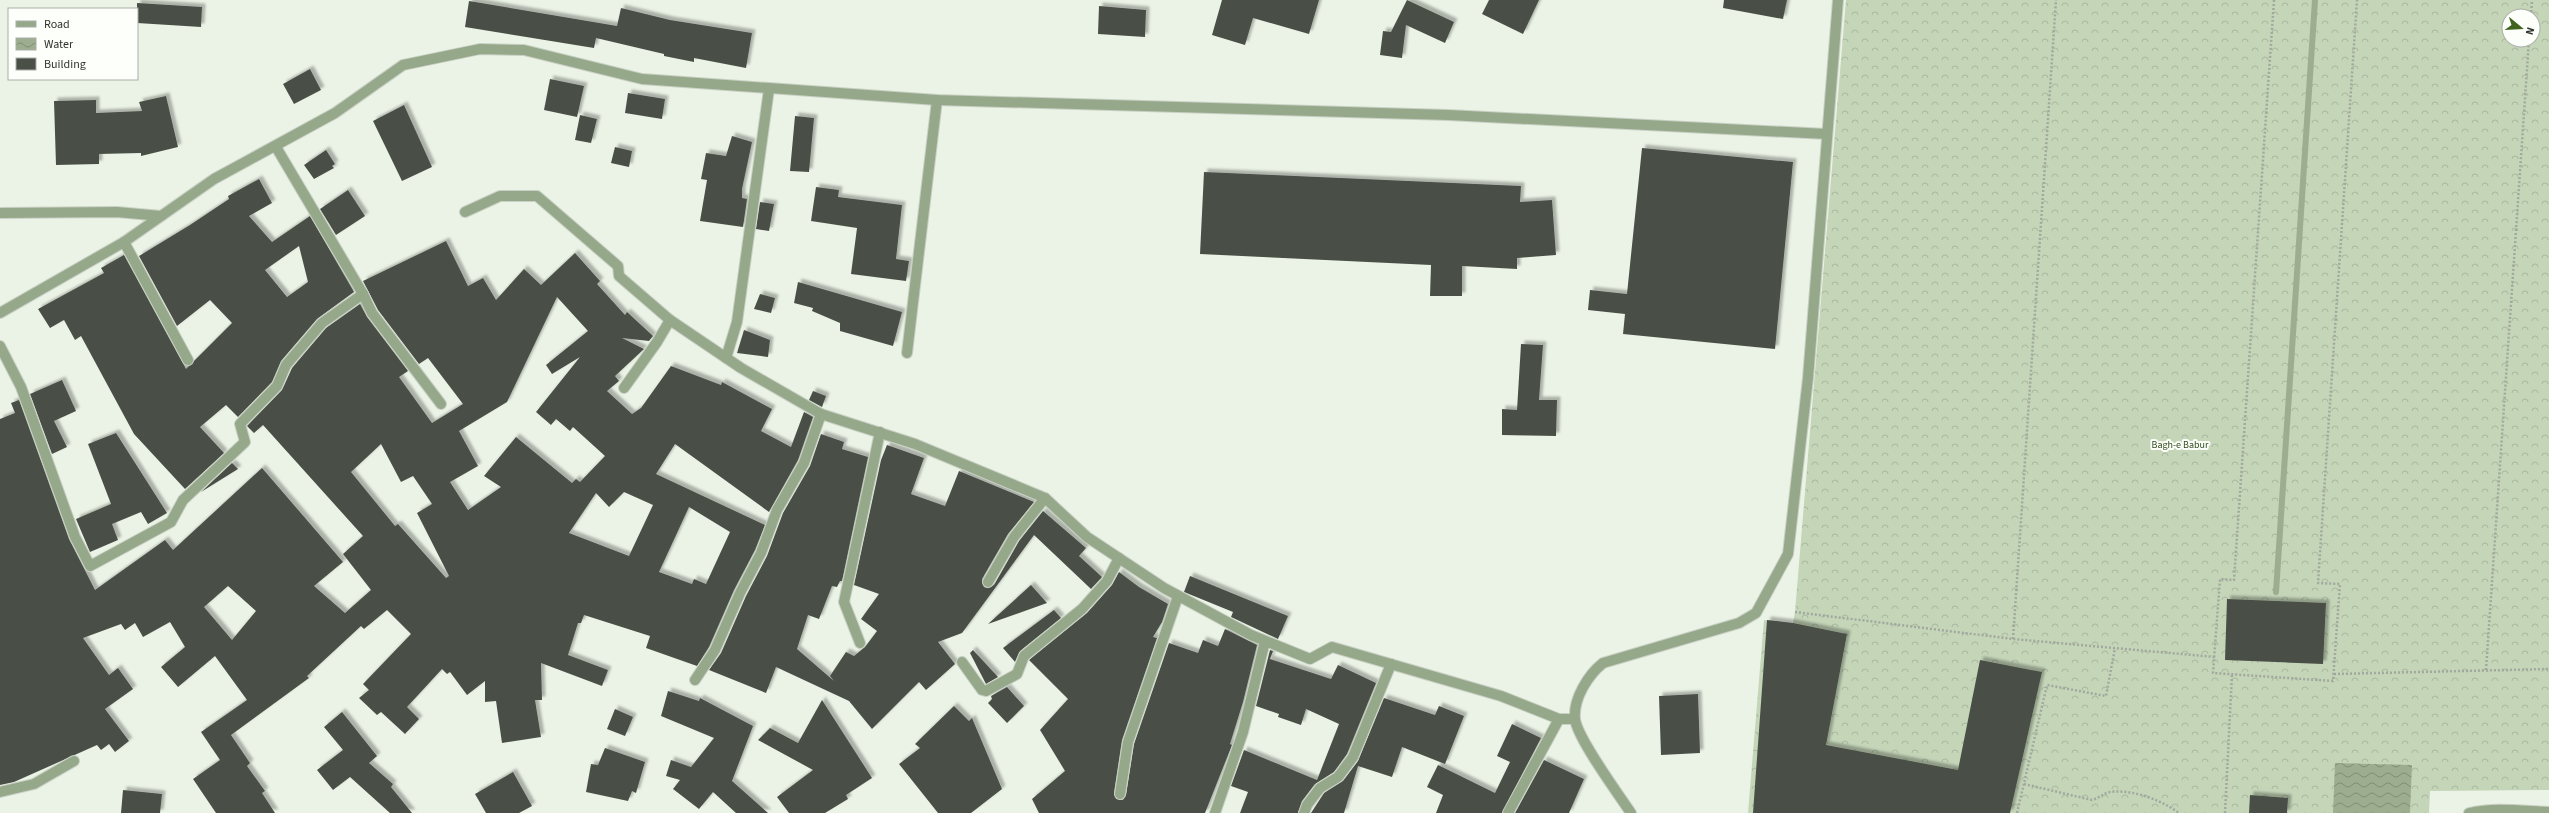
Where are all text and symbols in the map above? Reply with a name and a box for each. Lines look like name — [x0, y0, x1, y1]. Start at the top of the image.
legend — [8, 8, 138, 80]
north arrow — [2501, 8, 2541, 48]
text: Road — [44, 16, 70, 33]
text: N — [2522, 25, 2538, 37]
text: Water — [44, 36, 74, 53]
text: Building — [44, 56, 86, 73]
park label: Bagh-e Babur — [2152, 438, 2209, 452]

